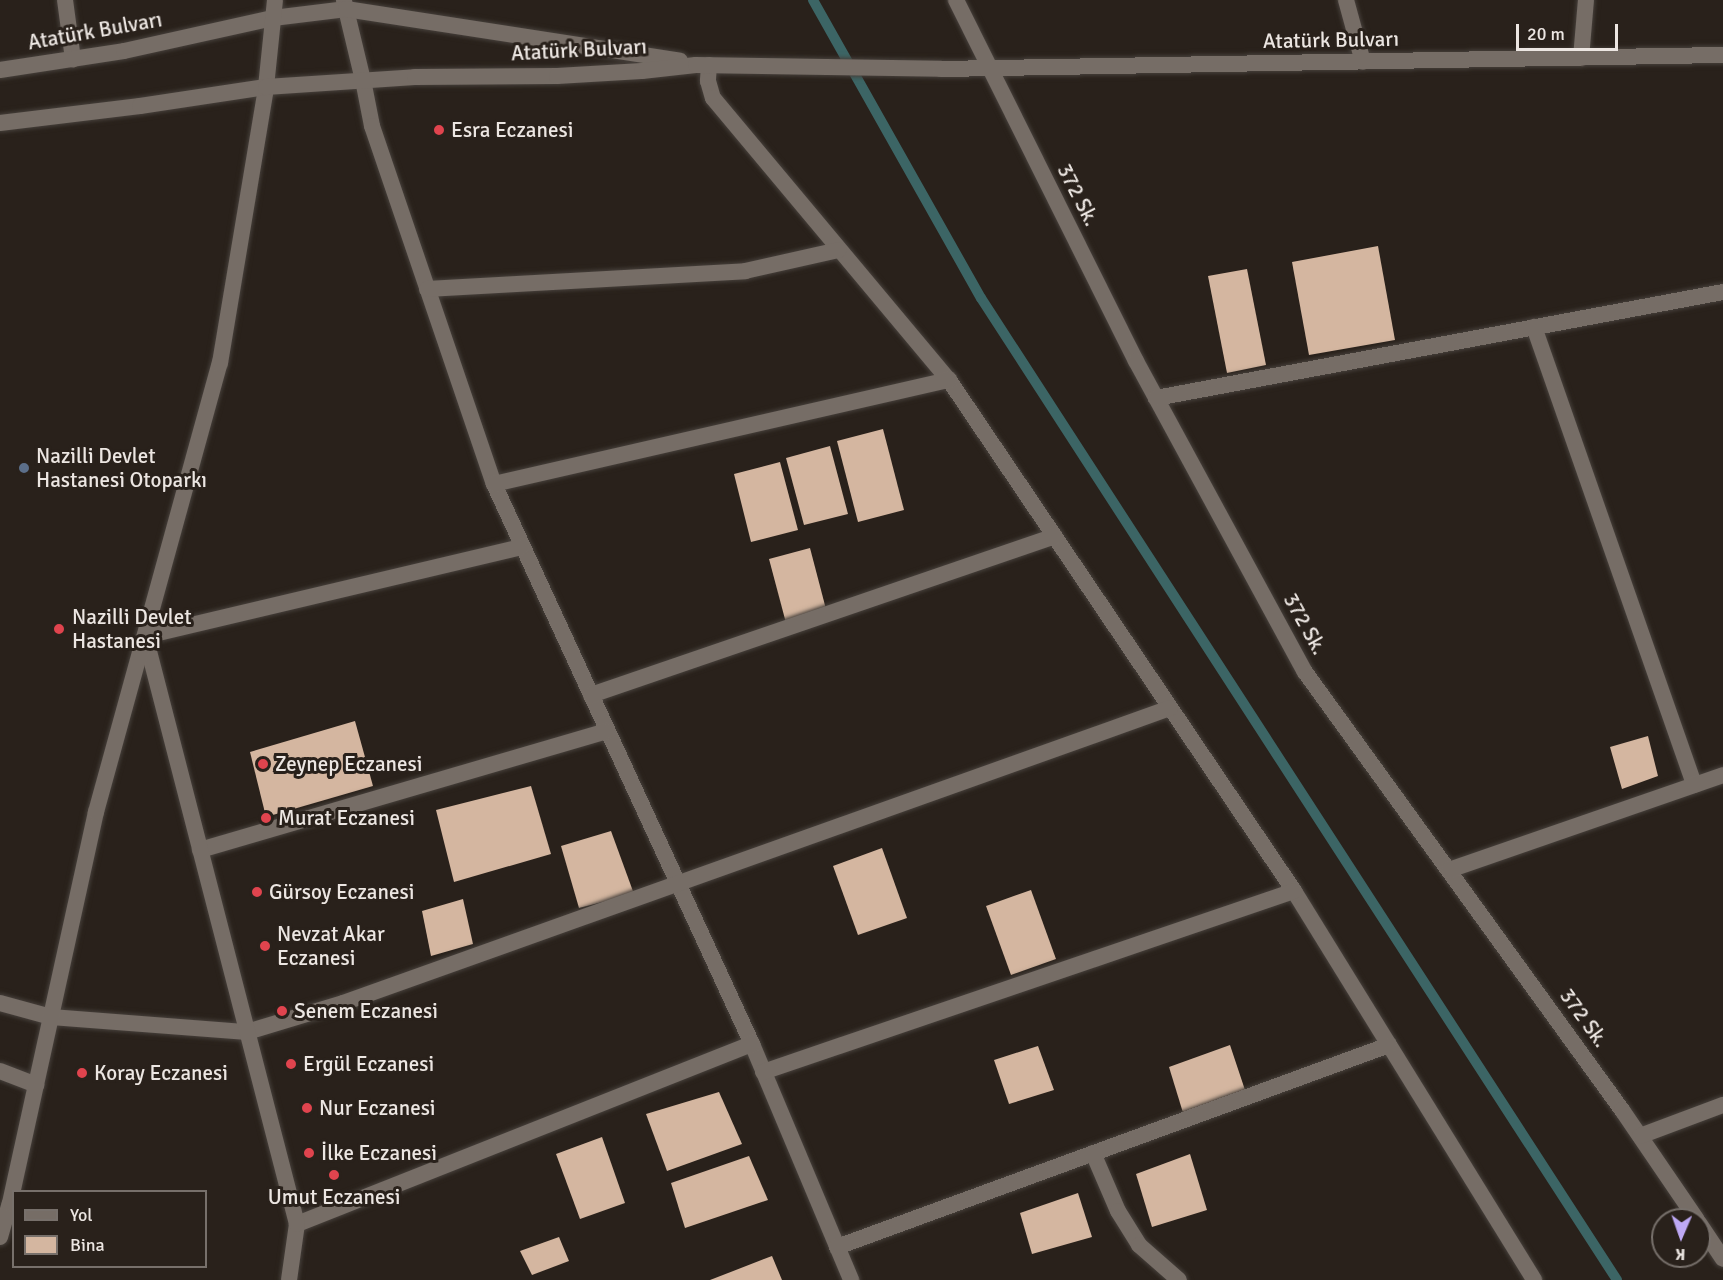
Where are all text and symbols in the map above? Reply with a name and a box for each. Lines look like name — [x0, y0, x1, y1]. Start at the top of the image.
street label: Atatürk Bulvarı — [26, 7, 164, 55]
scale bar — [1519, 12, 1621, 50]
text: 20 m — [1527, 23, 1565, 45]
street label: Atatürk Bulvarı — [1263, 26, 1399, 54]
street label: Atatürk Bulvarı — [510, 34, 648, 66]
place label: Esra Eczanesi — [451, 117, 573, 143]
marker: Esra Eczanesi — [432, 123, 446, 137]
street label: 372 Sk. — [1052, 160, 1104, 230]
place label: Nazilli Devlet Hastanesi Otoparkı — [36, 443, 207, 493]
marker: Nazilli Devlet Hastanesi Otoparkı — [17, 461, 31, 475]
street label: 372 Sk. — [1278, 589, 1332, 659]
place label: Nazilli Devlet Hastanesi — [72, 604, 192, 654]
marker: Nazilli Devlet Hastanesi — [50, 620, 68, 638]
place label: Zeynep Eczanesi — [275, 751, 422, 777]
marker: Zeynep Eczanesi — [256, 757, 270, 771]
place label: Murat Eczanesi — [278, 805, 415, 831]
marker: Murat Eczanesi — [259, 811, 273, 825]
place label: Gürsoy Eczanesi — [269, 879, 414, 905]
marker: Gürsoy Eczanesi — [250, 885, 264, 899]
place label: Nevzat Akar Eczanesi — [277, 921, 385, 971]
marker: Nevzat Akar Eczanesi — [258, 939, 272, 953]
street label: 372 Sk. — [1554, 984, 1614, 1052]
place label: Senem Eczanesi — [294, 998, 438, 1024]
marker: Senem Eczanesi — [275, 1004, 289, 1018]
place label: Ergül Eczanesi — [303, 1051, 434, 1077]
marker: Ergül Eczanesi — [284, 1057, 298, 1071]
place label: Koray Eczanesi — [94, 1060, 228, 1086]
marker: Koray Eczanesi — [75, 1066, 89, 1080]
place label: Nur Eczanesi — [319, 1095, 436, 1121]
marker: Nur Eczanesi — [300, 1101, 314, 1115]
place label: İlke Eczanesi — [321, 1140, 437, 1166]
marker: İlke Eczanesi — [302, 1146, 316, 1160]
marker: Umut Eczanesi — [327, 1168, 341, 1182]
place label: Umut Eczanesi — [268, 1184, 400, 1210]
legend — [12, 1190, 207, 1268]
text: Yol — [70, 1204, 93, 1226]
north arrow — [1651, 1208, 1711, 1268]
text: Bina — [70, 1234, 105, 1256]
text: K — [1675, 1244, 1686, 1264]

